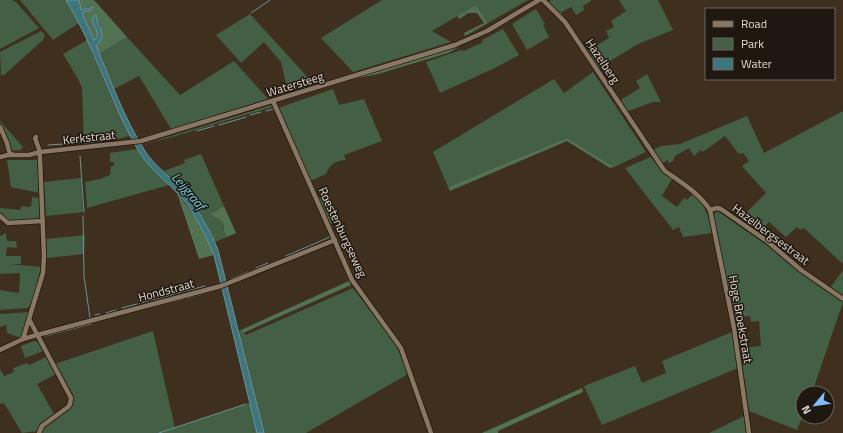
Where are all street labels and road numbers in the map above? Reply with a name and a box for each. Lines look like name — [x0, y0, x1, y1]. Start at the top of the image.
street label: Hazelberg — [581, 35, 625, 87]
street label: Watersteeg — [264, 66, 326, 102]
street label: Kerkstraat — [62, 125, 117, 149]
street label: Roestenburgseweg — [314, 184, 372, 280]
street label: Hazelbergsestraat — [728, 198, 814, 270]
street label: Hondstraat — [136, 273, 197, 307]
street label: Hoge Broekstraat — [724, 274, 758, 365]

